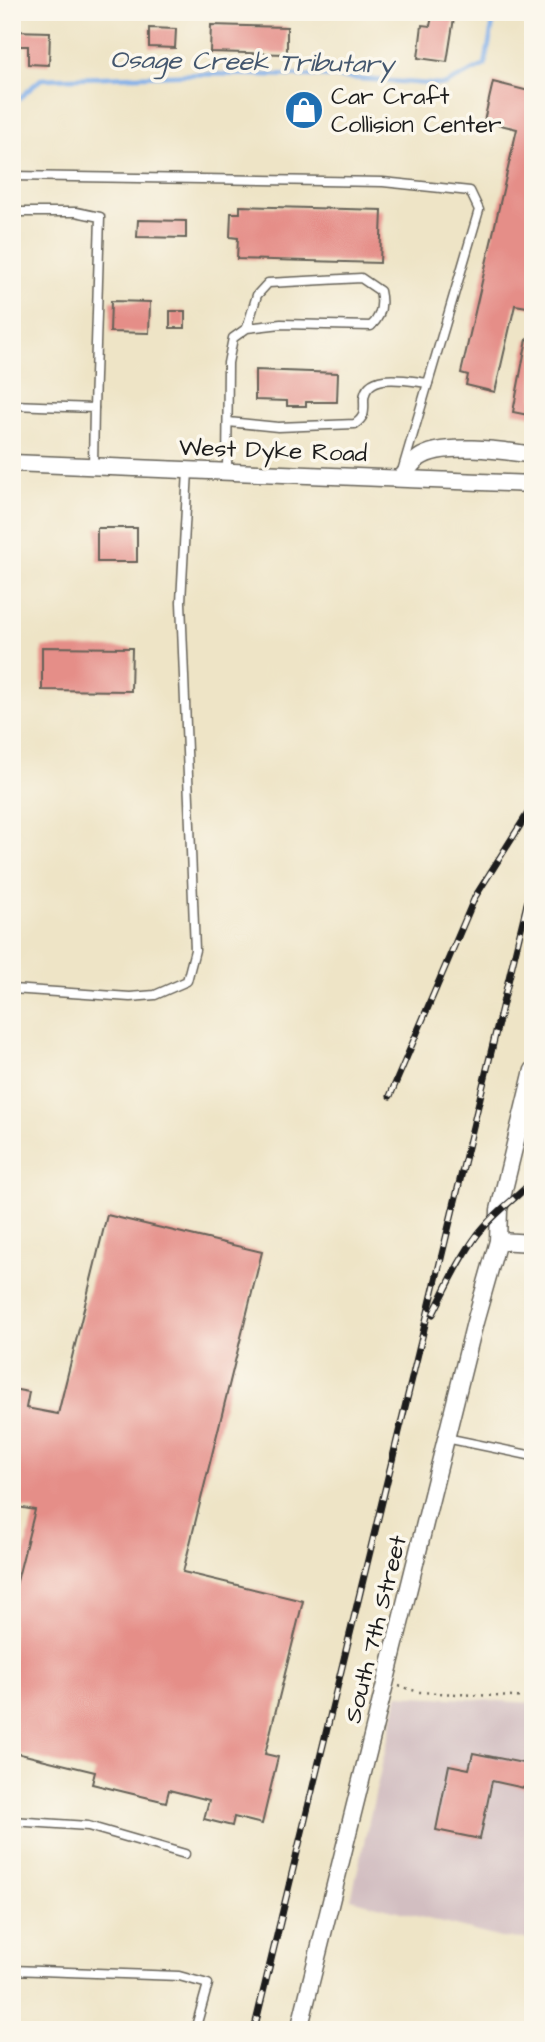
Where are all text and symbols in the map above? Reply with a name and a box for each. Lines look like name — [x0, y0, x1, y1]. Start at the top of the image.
water label: Osage Creek Tributary — [110, 42, 397, 84]
place label: Car Craft Collision Center — [331, 80, 501, 142]
shop icon: Car Craft Collision Center — [283, 89, 325, 131]
street label: West Dyke Road — [178, 431, 368, 472]
street label: South 7th Street — [336, 1532, 416, 1727]

